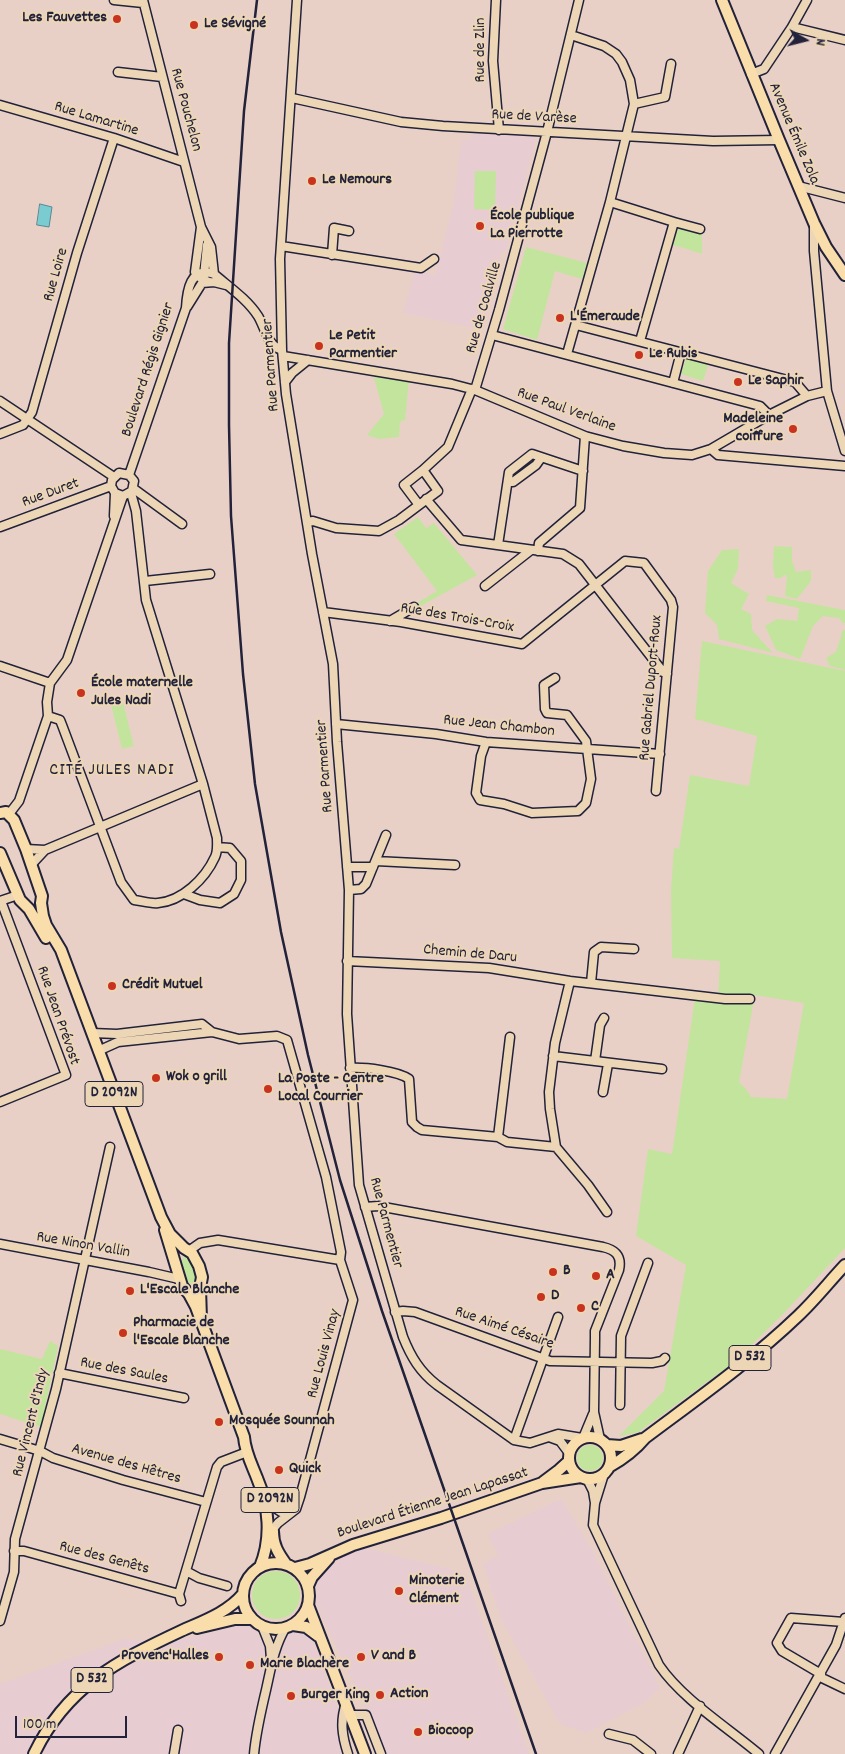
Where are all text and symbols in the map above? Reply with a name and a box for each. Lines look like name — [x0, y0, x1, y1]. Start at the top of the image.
place label: Les Fauvettes — [22, 9, 107, 29]
marker: Les Fauvettes — [111, 13, 123, 25]
place label: Le Sévigné — [204, 15, 266, 35]
north arrow — [780, 15, 830, 65]
street label: Rue de Zlin — [472, 18, 492, 82]
marker: Le Sévigné — [188, 19, 200, 31]
text: N — [809, 37, 830, 47]
street label: Rue Pouchelon — [165, 66, 205, 154]
street label: Avenue Émile Zola — [763, 80, 823, 188]
street label: Rue Lamartine — [52, 98, 140, 142]
street label: Rue de Varèse — [491, 106, 577, 130]
place label: Le Nemours — [322, 171, 392, 191]
marker: Le Nemours — [306, 175, 318, 187]
place label: École publique La Pierrotte — [490, 207, 574, 245]
marker: École publique La Pierrotte — [474, 220, 486, 232]
street label: Rue Loire — [40, 246, 74, 304]
street label: Rue de Coalville — [463, 260, 507, 356]
street label: Boulevard Régis Gignier — [118, 300, 180, 440]
place label: L'Émeraude — [570, 308, 640, 328]
marker: L'Émeraude — [554, 312, 566, 324]
street label: Rue Parmentier — [259, 318, 285, 412]
place label: Le Petit Parmentier — [329, 327, 397, 365]
marker: Le Petit Parmentier — [313, 340, 325, 352]
place label: Le Rubis — [649, 345, 698, 365]
marker: Le Rubis — [633, 349, 645, 361]
place label: Le Saphir — [748, 372, 803, 392]
marker: Le Saphir — [732, 376, 744, 388]
street label: Rue Paul Verlaine — [514, 384, 618, 438]
place label: Madeleine coiffure — [723, 410, 783, 448]
marker: Madeleine coiffure — [787, 423, 799, 435]
street label: Rue Duret — [20, 475, 82, 513]
street label: Rue des Trois-Croix — [399, 600, 515, 638]
street label: Rue Gabriel Duport-Roux — [636, 614, 668, 762]
place label: École maternelle Jules Nadi — [91, 674, 193, 712]
marker: École maternelle Jules Nadi — [75, 687, 87, 699]
street label: Rue Jean Chambon — [442, 712, 556, 742]
street label: Rue Parmentier — [313, 719, 339, 813]
district label: CITÉ JULES NADI — [47, 761, 177, 783]
street label: Chemin de Daru — [422, 941, 518, 969]
street label: Rue Jean Prévost — [31, 964, 83, 1068]
place label: Crédit Mutuel — [122, 976, 203, 996]
marker: Crédit Mutuel — [106, 980, 118, 992]
place label: Wok o grill — [166, 1068, 227, 1088]
place label: La Poste - Centre Local Courrier — [278, 1070, 384, 1108]
marker: Wok o grill — [150, 1072, 162, 1084]
road number: D 2092N — [85, 1082, 143, 1106]
marker: La Poste - Centre Local Courrier — [262, 1083, 274, 1095]
street label: Rue Parmentier — [364, 1175, 406, 1271]
street label: Rue Ninon Vallin — [35, 1228, 131, 1264]
place label: B — [563, 1262, 571, 1282]
marker: B — [547, 1266, 559, 1278]
place label: A — [606, 1266, 615, 1286]
marker: A — [590, 1270, 602, 1282]
place label: L'Escale Blanche — [140, 1281, 239, 1301]
marker: L'Escale Blanche — [124, 1285, 136, 1297]
place label: D — [551, 1287, 559, 1307]
marker: D — [535, 1291, 547, 1303]
place label: C — [591, 1298, 599, 1318]
marker: C — [575, 1302, 587, 1314]
street label: Rue Aimé Césaire — [452, 1303, 556, 1355]
street label: Rue Louis Vinay — [304, 1307, 346, 1401]
place label: Pharmacie de l'Escale Blanche — [133, 1314, 229, 1352]
marker: Pharmacie de l'Escale Blanche — [117, 1327, 129, 1339]
road number: D 532 — [729, 1346, 771, 1370]
street label: Rue des Saules — [78, 1354, 170, 1390]
street label: Rue Vincent d'Indy — [9, 1367, 55, 1479]
place label: Mosquée Sounnah — [229, 1412, 335, 1432]
marker: Mosquée Sounnah — [213, 1416, 225, 1428]
street label: Avenue des Hêtres — [69, 1440, 183, 1490]
place label: Quick — [289, 1460, 321, 1480]
marker: Quick — [273, 1464, 285, 1476]
street label: Boulevard Étienne Jean Lapassat — [335, 1464, 531, 1544]
road number: D 2092N — [241, 1488, 299, 1512]
street label: Rue des Genêts — [57, 1538, 151, 1580]
place label: Minoterie Clément — [409, 1572, 465, 1610]
marker: Minoterie Clément — [393, 1585, 405, 1597]
place label: Provenc'Halles — [121, 1647, 209, 1667]
place label: V and B — [371, 1647, 416, 1667]
marker: Provenc'Halles — [213, 1651, 225, 1663]
marker: V and B — [355, 1651, 367, 1663]
place label: Marie Blachère — [260, 1655, 349, 1675]
marker: Marie Blachère — [244, 1659, 256, 1671]
road number: D 532 — [71, 1668, 113, 1692]
place label: Action — [390, 1685, 429, 1705]
place label: Burger King — [301, 1686, 370, 1706]
marker: Action — [374, 1689, 386, 1701]
marker: Burger King — [285, 1690, 297, 1702]
scale bar — [18, 1706, 130, 1738]
text: 100 m — [23, 1714, 56, 1736]
place label: Biocoop — [428, 1722, 474, 1742]
marker: Biocoop — [412, 1726, 424, 1738]

